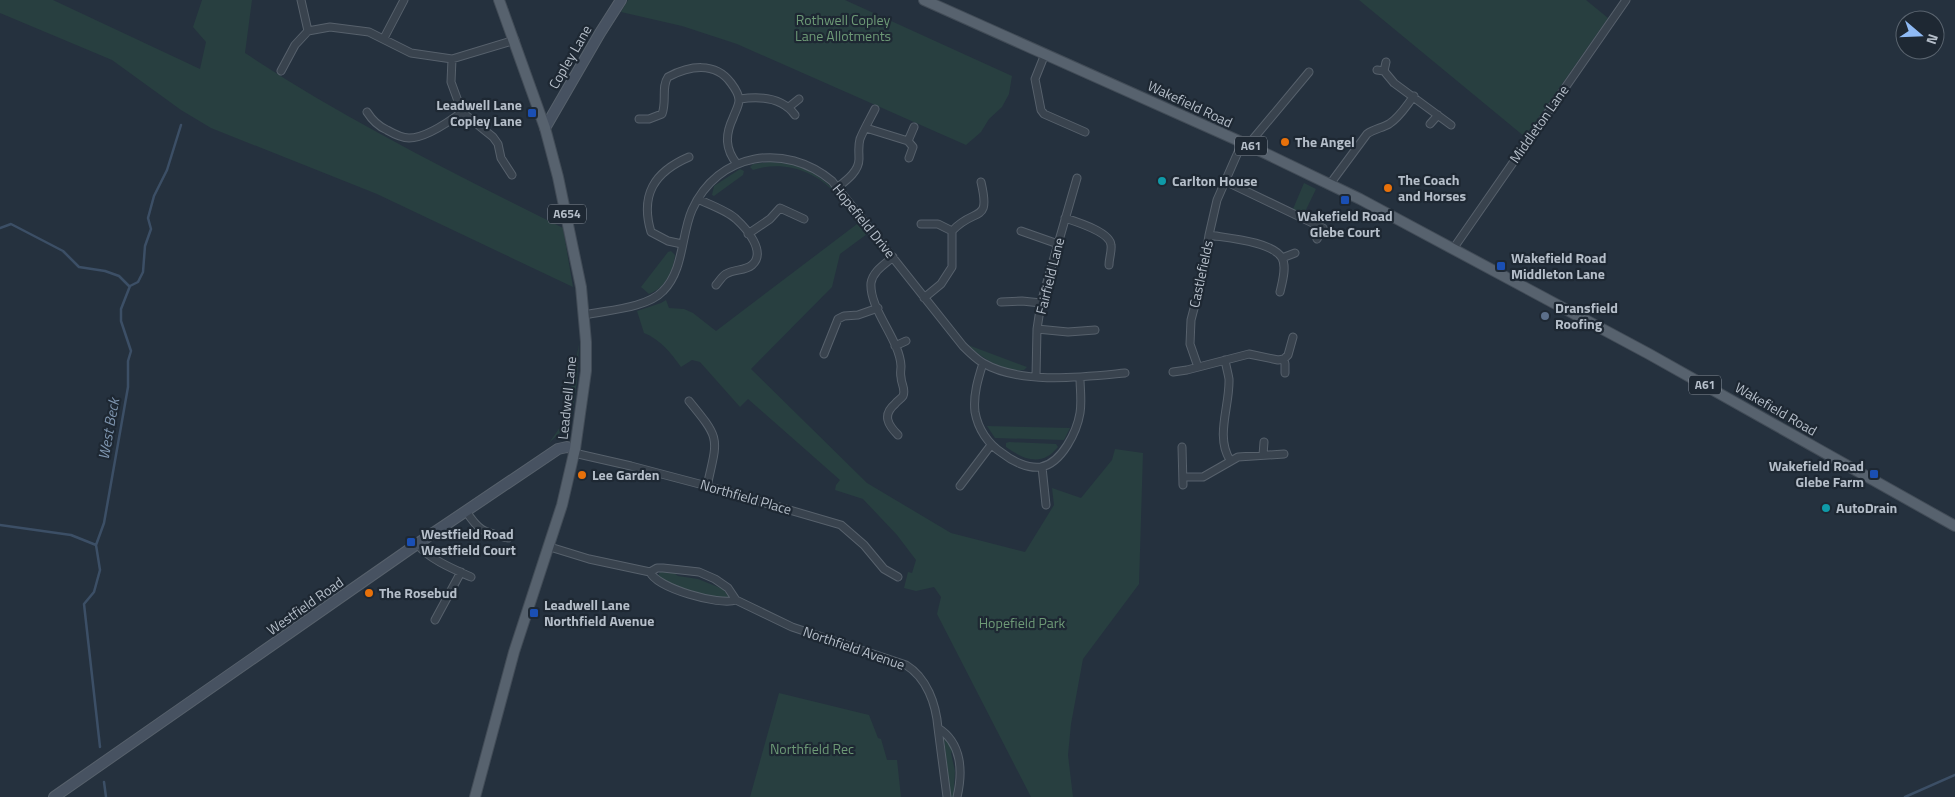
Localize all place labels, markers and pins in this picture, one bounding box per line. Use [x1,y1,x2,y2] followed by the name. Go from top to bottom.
[436,94,522,131] place label: Leadwell Lane Copley Lane
[526,107,538,119] marker: Leadwell Lane Copley Lane
[1295,131,1355,152] place label: The Angel
[1279,136,1291,148] marker: The Angel
[1398,169,1466,206] place label: The Coach and Horses
[1172,170,1257,191] place label: Carlton House
[1156,175,1168,187] marker: Carlton House
[1382,182,1394,194] marker: The Coach and Horses
[1339,194,1351,206] marker: Wakefield Road Glebe Court
[1297,205,1393,242] place label: Wakefield Road Glebe Court
[1511,247,1606,284] place label: Wakefield Road Middleton Lane
[1495,260,1507,272] marker: Wakefield Road Middleton Lane
[1555,297,1618,334] place label: Dransfield Roofing
[1539,310,1551,322] marker: Dransfield Roofing
[1769,455,1864,492] place label: Wakefield Road Glebe Farm
[592,464,659,485] place label: Lee Garden
[1868,468,1880,480] marker: Wakefield Road Glebe Farm
[576,469,588,481] marker: Lee Garden
[1836,497,1897,518] place label: AutoDrain
[1820,502,1832,514] marker: AutoDrain
[421,523,516,560] place label: Westfield Road Westfield Court
[405,536,417,548] marker: Westfield Road Westfield Court
[379,582,457,603] place label: The Rosebud
[363,587,375,599] marker: The Rosebud
[544,594,654,631] place label: Leadwell Lane Northfield Avenue
[528,607,540,619] marker: Leadwell Lane Northfield Avenue

